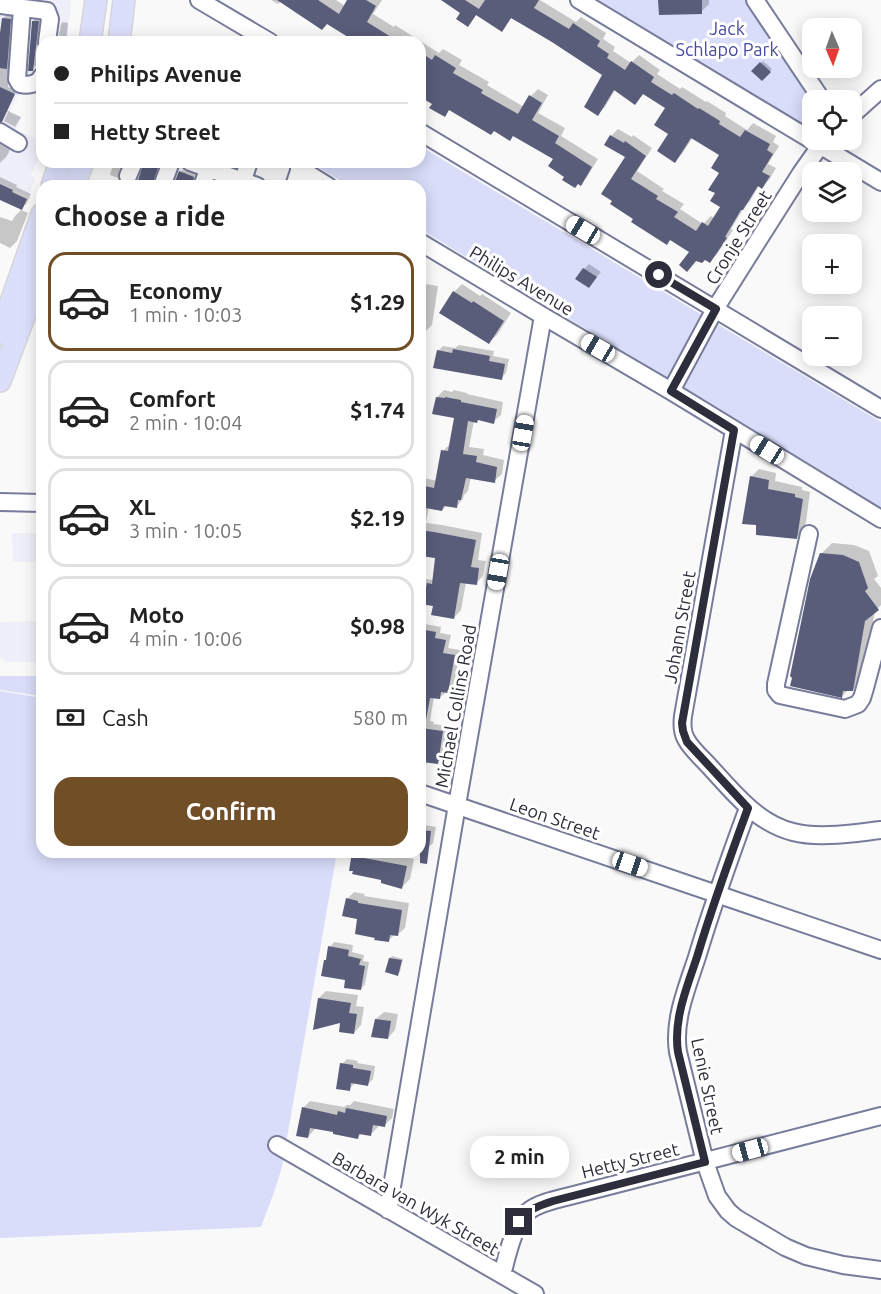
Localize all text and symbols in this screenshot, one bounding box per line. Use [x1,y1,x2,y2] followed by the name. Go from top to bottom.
[675,18,779,59] park label: Jack Schlapo Park
[802,18,862,78] north arrow
[802,18,862,366] map controls
[90,61,242,86] text: Philips Avenue
[802,90,862,150] button: locate
[90,119,220,144] text: Hetty Street
[802,162,862,222] button: layers
[701,186,775,288] street label: Cronje Street
[54,201,226,231] text: Choose a ride
[563,213,603,247] car
[802,234,862,294] button: +
[466,241,578,319] street label: Philips Avenue
[645,261,672,288] route start
[57,275,111,329] icon: car
[129,278,222,303] text: Economy
[350,289,405,314] text: $1.29
[129,303,243,326] text: 1 min · 10:03
[802,306,862,366] button: −
[578,331,618,365] car
[57,383,111,437] icon: car
[129,386,216,411] text: Comfort
[350,397,405,422] text: $1.74
[129,411,243,434] text: 2 min · 10:04
[511,414,535,452] car
[747,433,787,467] car
[57,491,111,545] icon: car
[129,494,156,519] text: XL
[350,505,405,530] text: $2.19
[129,519,243,542] text: 3 min · 10:05
[486,553,510,591] car
[659,569,699,685] street label: Johann Street
[57,599,111,653] icon: car
[129,602,184,627] text: Moto
[350,613,405,638] text: $0.98
[431,623,479,789] street label: Michael Collins Road
[129,627,243,650] text: 4 min · 10:06
[54,701,87,734] icon: cash
[102,705,149,730] text: Cash
[352,706,408,729] text: 580 m
[54,777,408,846] button: Confirm
[507,793,603,843] street label: Leon Street
[610,850,650,878] car
[688,1036,728,1136] street label: Lenie Street
[470,1135,568,1177] callout: 2 min
[730,1137,770,1163] car
[579,1138,681,1182] street label: Hetty Street
[494,1145,545,1168] text: 2 min
[329,1147,503,1259] street label: Barbara van Wyk Street
[505,1208,532,1235] route end

